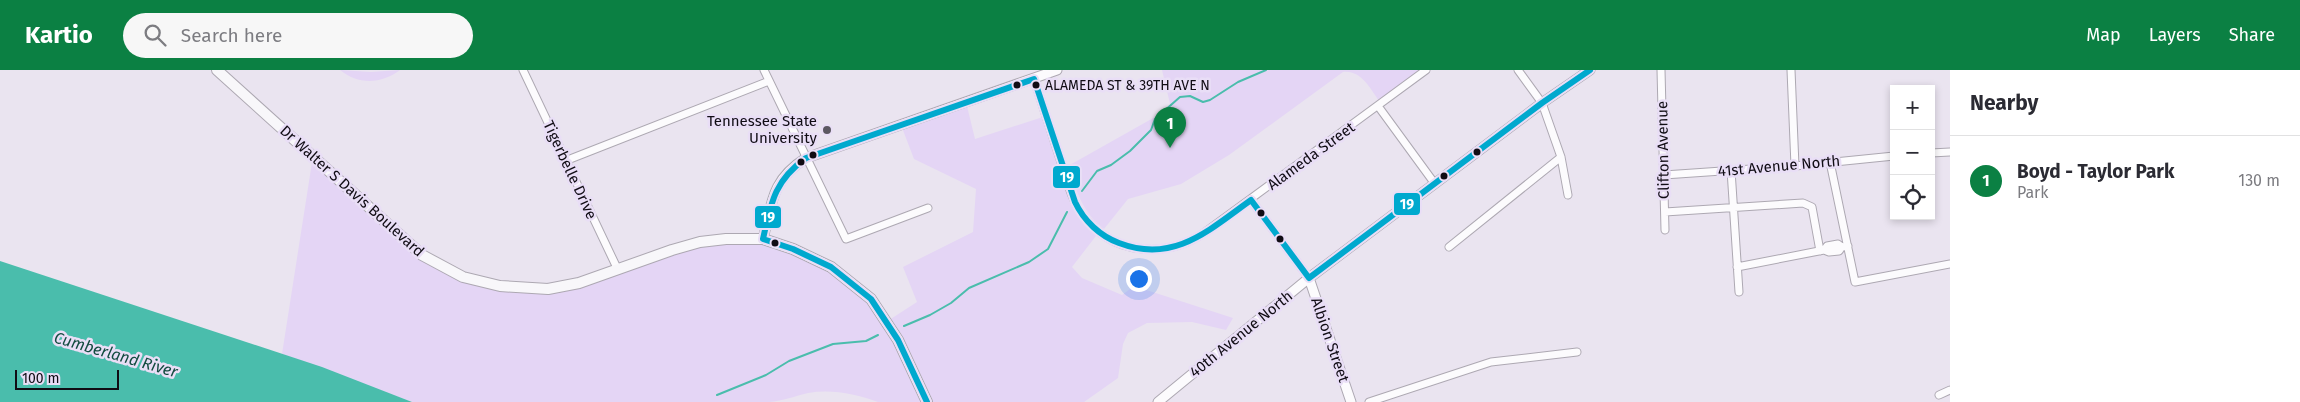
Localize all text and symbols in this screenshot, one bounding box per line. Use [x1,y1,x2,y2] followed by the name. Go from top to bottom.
[123,13,473,58] search box
[25,21,93,49] text: Kartio
[141,21,169,49] icon: search
[181,24,282,47] text: Search here
[2086,24,2121,46] text: Map
[2149,24,2201,46] text: Layers
[2229,24,2275,46] text: Share
[1045,77,1210,94] place label: ALAMEDA ST & 39TH AVE N
[1012,80,1022,90] unlabelled marker
[1031,80,1041,90] marker: ALAMEDA ST & 39TH AVE N
[1890,85,1935,220] map controls
[1890,85,1935,130] button: +
[1970,90,2038,116] text: Nearby
[1653,101,1673,199] street label: Clifton Avenue
[1154,107,1186,148] pin: 1
[707,112,818,147] place label: Tennessee State University
[539,118,601,222] street label: Tigerbelle Drive
[1264,118,1359,194] street label: Alameda Street
[276,121,428,261] street label: Dr Walter S Davis Boulevard
[821,124,833,136] marker: Tennessee State University
[1890,130,1935,175] button: −
[1472,147,1482,157] unlabelled marker
[808,150,818,160] unlabelled marker
[1717,152,1841,180] street label: 41st Avenue North
[796,157,806,167] unlabelled marker
[2017,160,2174,183] text: Boyd - Taylor Park
[1052,165,1081,189] line badge: 19
[1060,169,1074,186] text: 19
[1439,171,1449,181] unlabelled marker
[1982,171,1990,190] text: 1
[2238,171,2280,190] text: 130 m
[1890,175,1935,220] button: locate
[2017,183,2049,202] text: Park
[1393,192,1421,216] line badge: 19
[1400,196,1414,213] text: 19
[754,205,782,229] line badge: 19
[1256,208,1266,218] unlabelled marker
[761,209,775,226] text: 19
[1275,234,1285,244] unlabelled marker
[770,238,780,248] unlabelled marker
[1126,266,1152,292] your location
[1186,287,1296,381] street label: 40th Avenue North
[1307,295,1353,385] street label: Albion Street
[52,328,181,381] water label: Cumberland River
[15,367,119,390] scale bar
[22,370,59,387] text: 100 m

